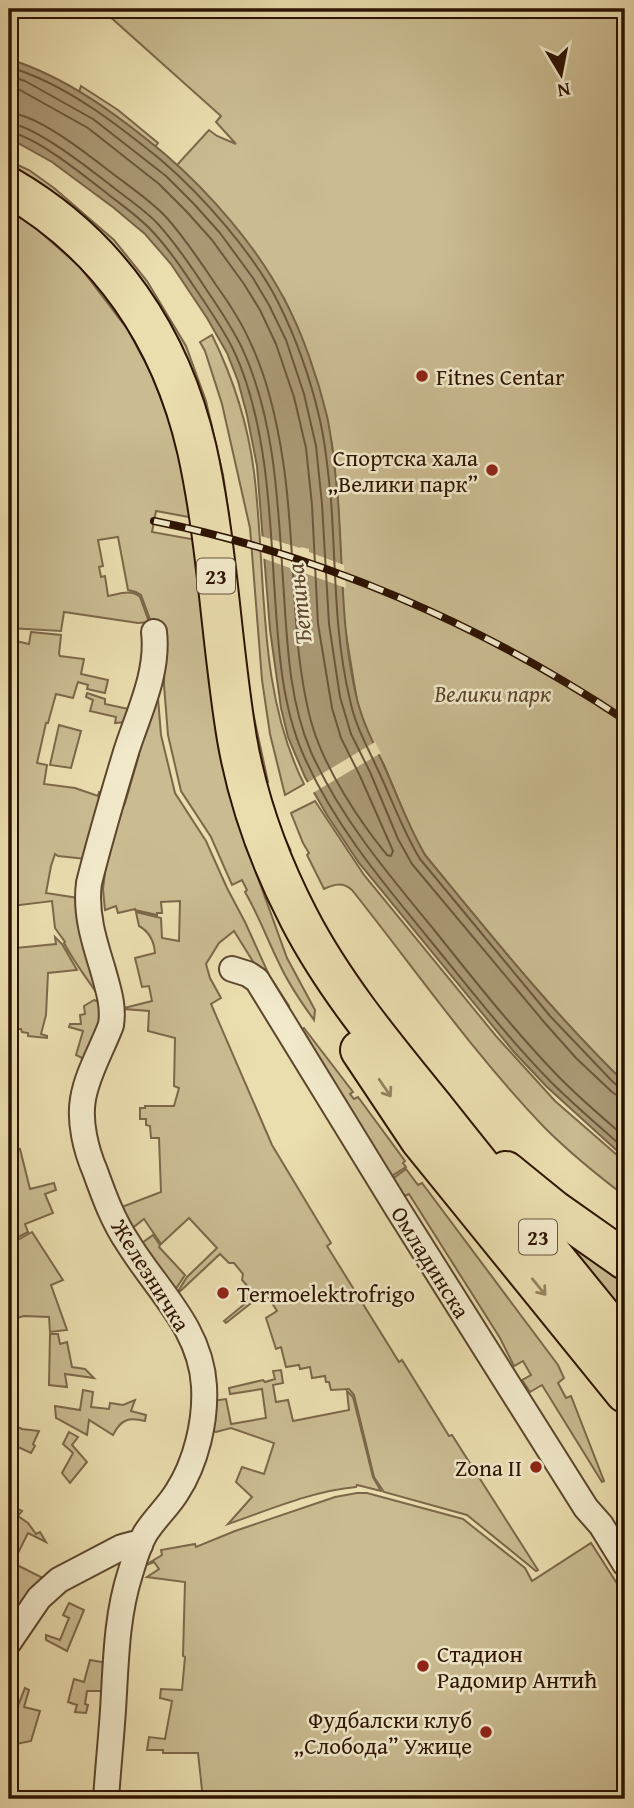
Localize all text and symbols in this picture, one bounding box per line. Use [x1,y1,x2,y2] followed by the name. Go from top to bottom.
[526,38,596,108] north arrow
[555,76,573,106] text: N
[436,360,565,393] place label: Fitnes Centar
[414,368,430,384] marker: Fitnes Centar
[328,441,478,500] place label: Спортска хала „Велики парк”
[484,462,500,478] marker: Спортска хала „Велики парк”
[197,558,235,594] road number: 23
[277,562,321,646] water label: Ђетиња
[434,677,551,710] park label: Велики парк
[377,1078,392,1097] one-way arrow
[383,1200,479,1325] street label: Омладинска
[103,1212,199,1338] street label: Железничка
[519,1220,557,1254] road number: 23
[237,1277,415,1310] place label: Termoelektrofrigo
[532,1277,547,1296] one-way arrow
[215,1285,231,1301] marker: Termoelektrofrigo
[455,1451,522,1484] place label: Zona II
[528,1459,544,1475] marker: Zona II
[437,1637,597,1696] place label: Стадион Радомир Антић
[415,1658,431,1674] marker: Стадион Радомир Антић
[293,1703,472,1762] place label: Фудбалски клуб „Слобода” Ужице
[478,1724,494,1740] marker: Фудбалски клуб „Слобода” Ужице

